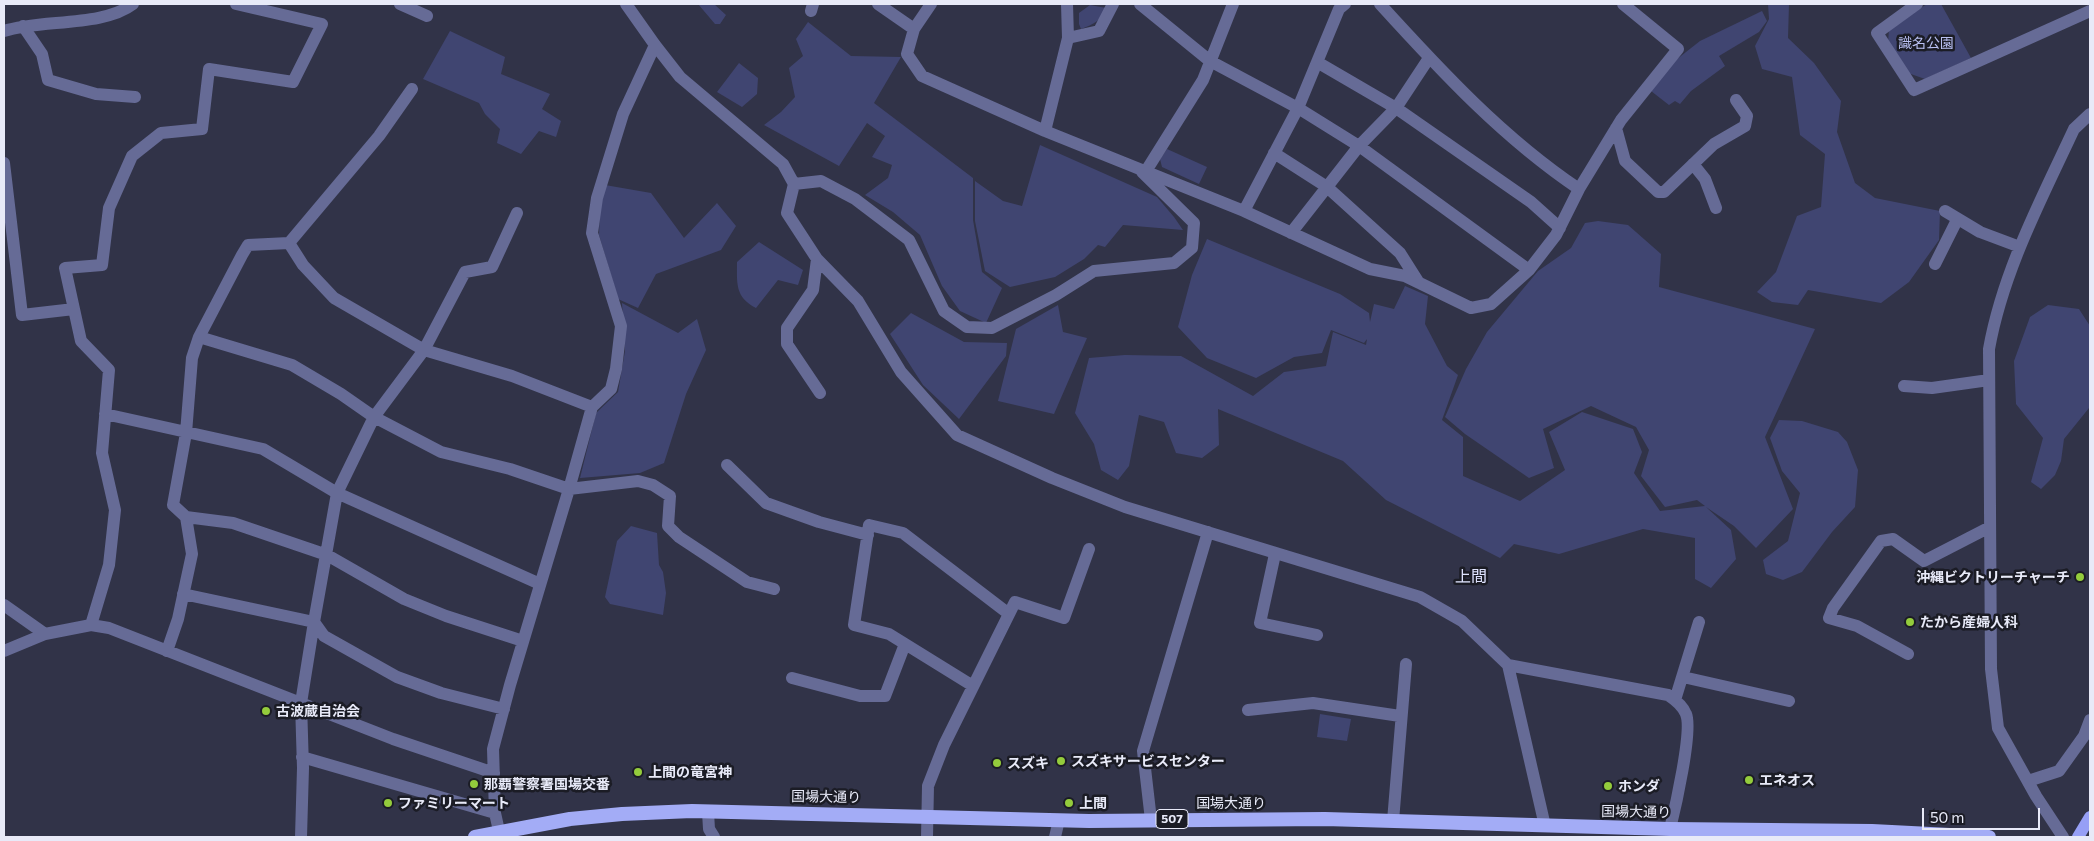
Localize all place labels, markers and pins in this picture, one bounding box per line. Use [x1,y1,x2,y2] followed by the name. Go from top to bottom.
[1916,569,2070,585] place label: 沖縄ビクトリーチャーチ
[2074,571,2086,583] marker: 沖縄ビクトリーチャーチ
[1920,614,2018,630] place label: たから産婦人科
[1904,616,1916,628] marker: たから産婦人科
[276,703,360,719] place label: 古波蔵自治会
[260,705,272,717] marker: 古波蔵自治会
[1071,753,1225,769] place label: スズキサービスセンター
[1007,755,1049,771] place label: スズキ
[1055,755,1067,767] marker: スズキサービスセンター
[991,757,1003,769] marker: スズキ
[648,764,732,780] place label: 上間の竜宮神
[632,766,644,778] marker: 上間の竜宮神
[1759,772,1815,788] place label: エネオス
[1743,774,1755,786] marker: エネオス
[484,776,610,792] place label: 那覇警察署国場交番
[468,778,480,790] marker: 那覇警察署国場交番
[1618,778,1660,794] place label: ホンダ
[1602,780,1614,792] marker: ホンダ
[398,795,510,811] place label: ファミリーマート
[1079,795,1107,811] place label: 上間
[382,797,394,809] marker: ファミリーマート
[1063,797,1075,809] marker: 上間

